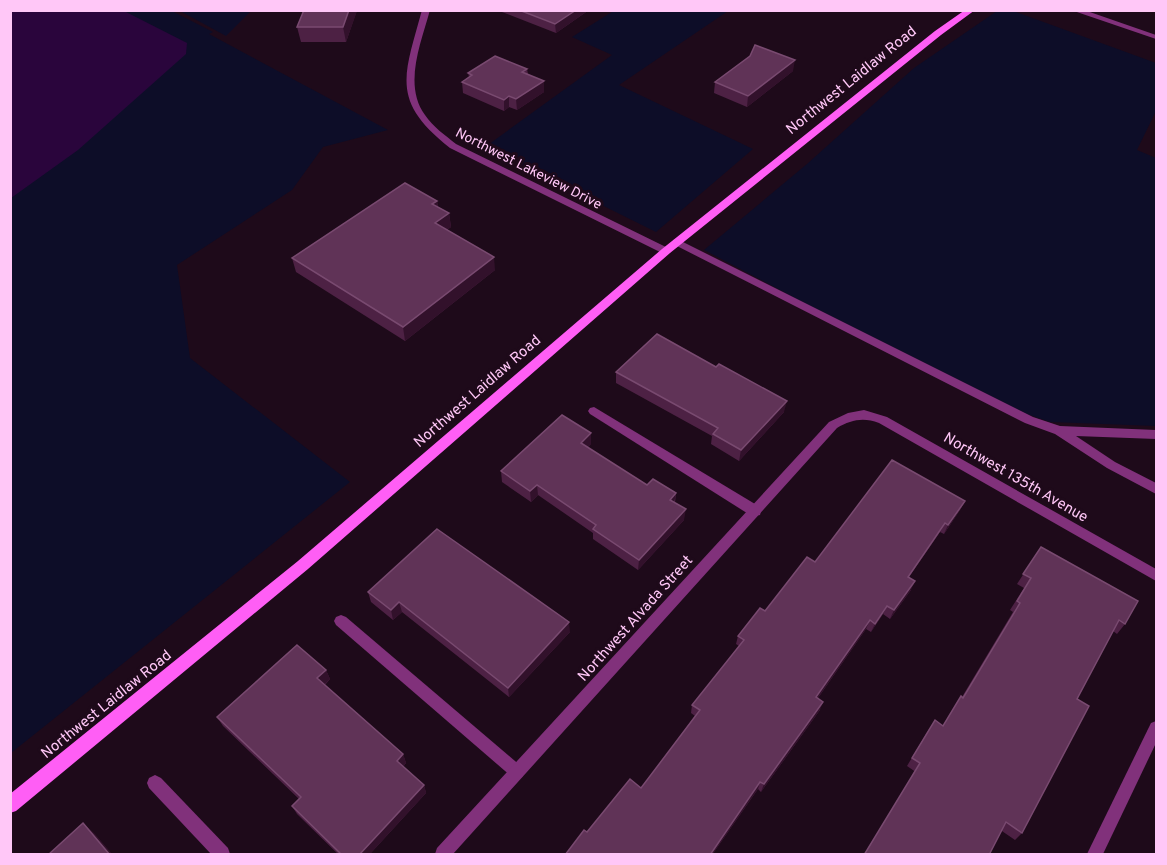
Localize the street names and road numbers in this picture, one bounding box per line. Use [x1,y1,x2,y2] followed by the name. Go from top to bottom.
[783,23,921,140] street label: Northwest Laidlaw Road
[452,125,605,214] street label: Northwest Lakeview Drive
[410,332,546,453] street label: Northwest Laidlaw Road
[939,429,1091,528] street label: Northwest 135th Avenue
[574,552,698,686] street label: Northwest Alvada Street
[38,647,176,764] street label: Northwest Laidlaw Road

